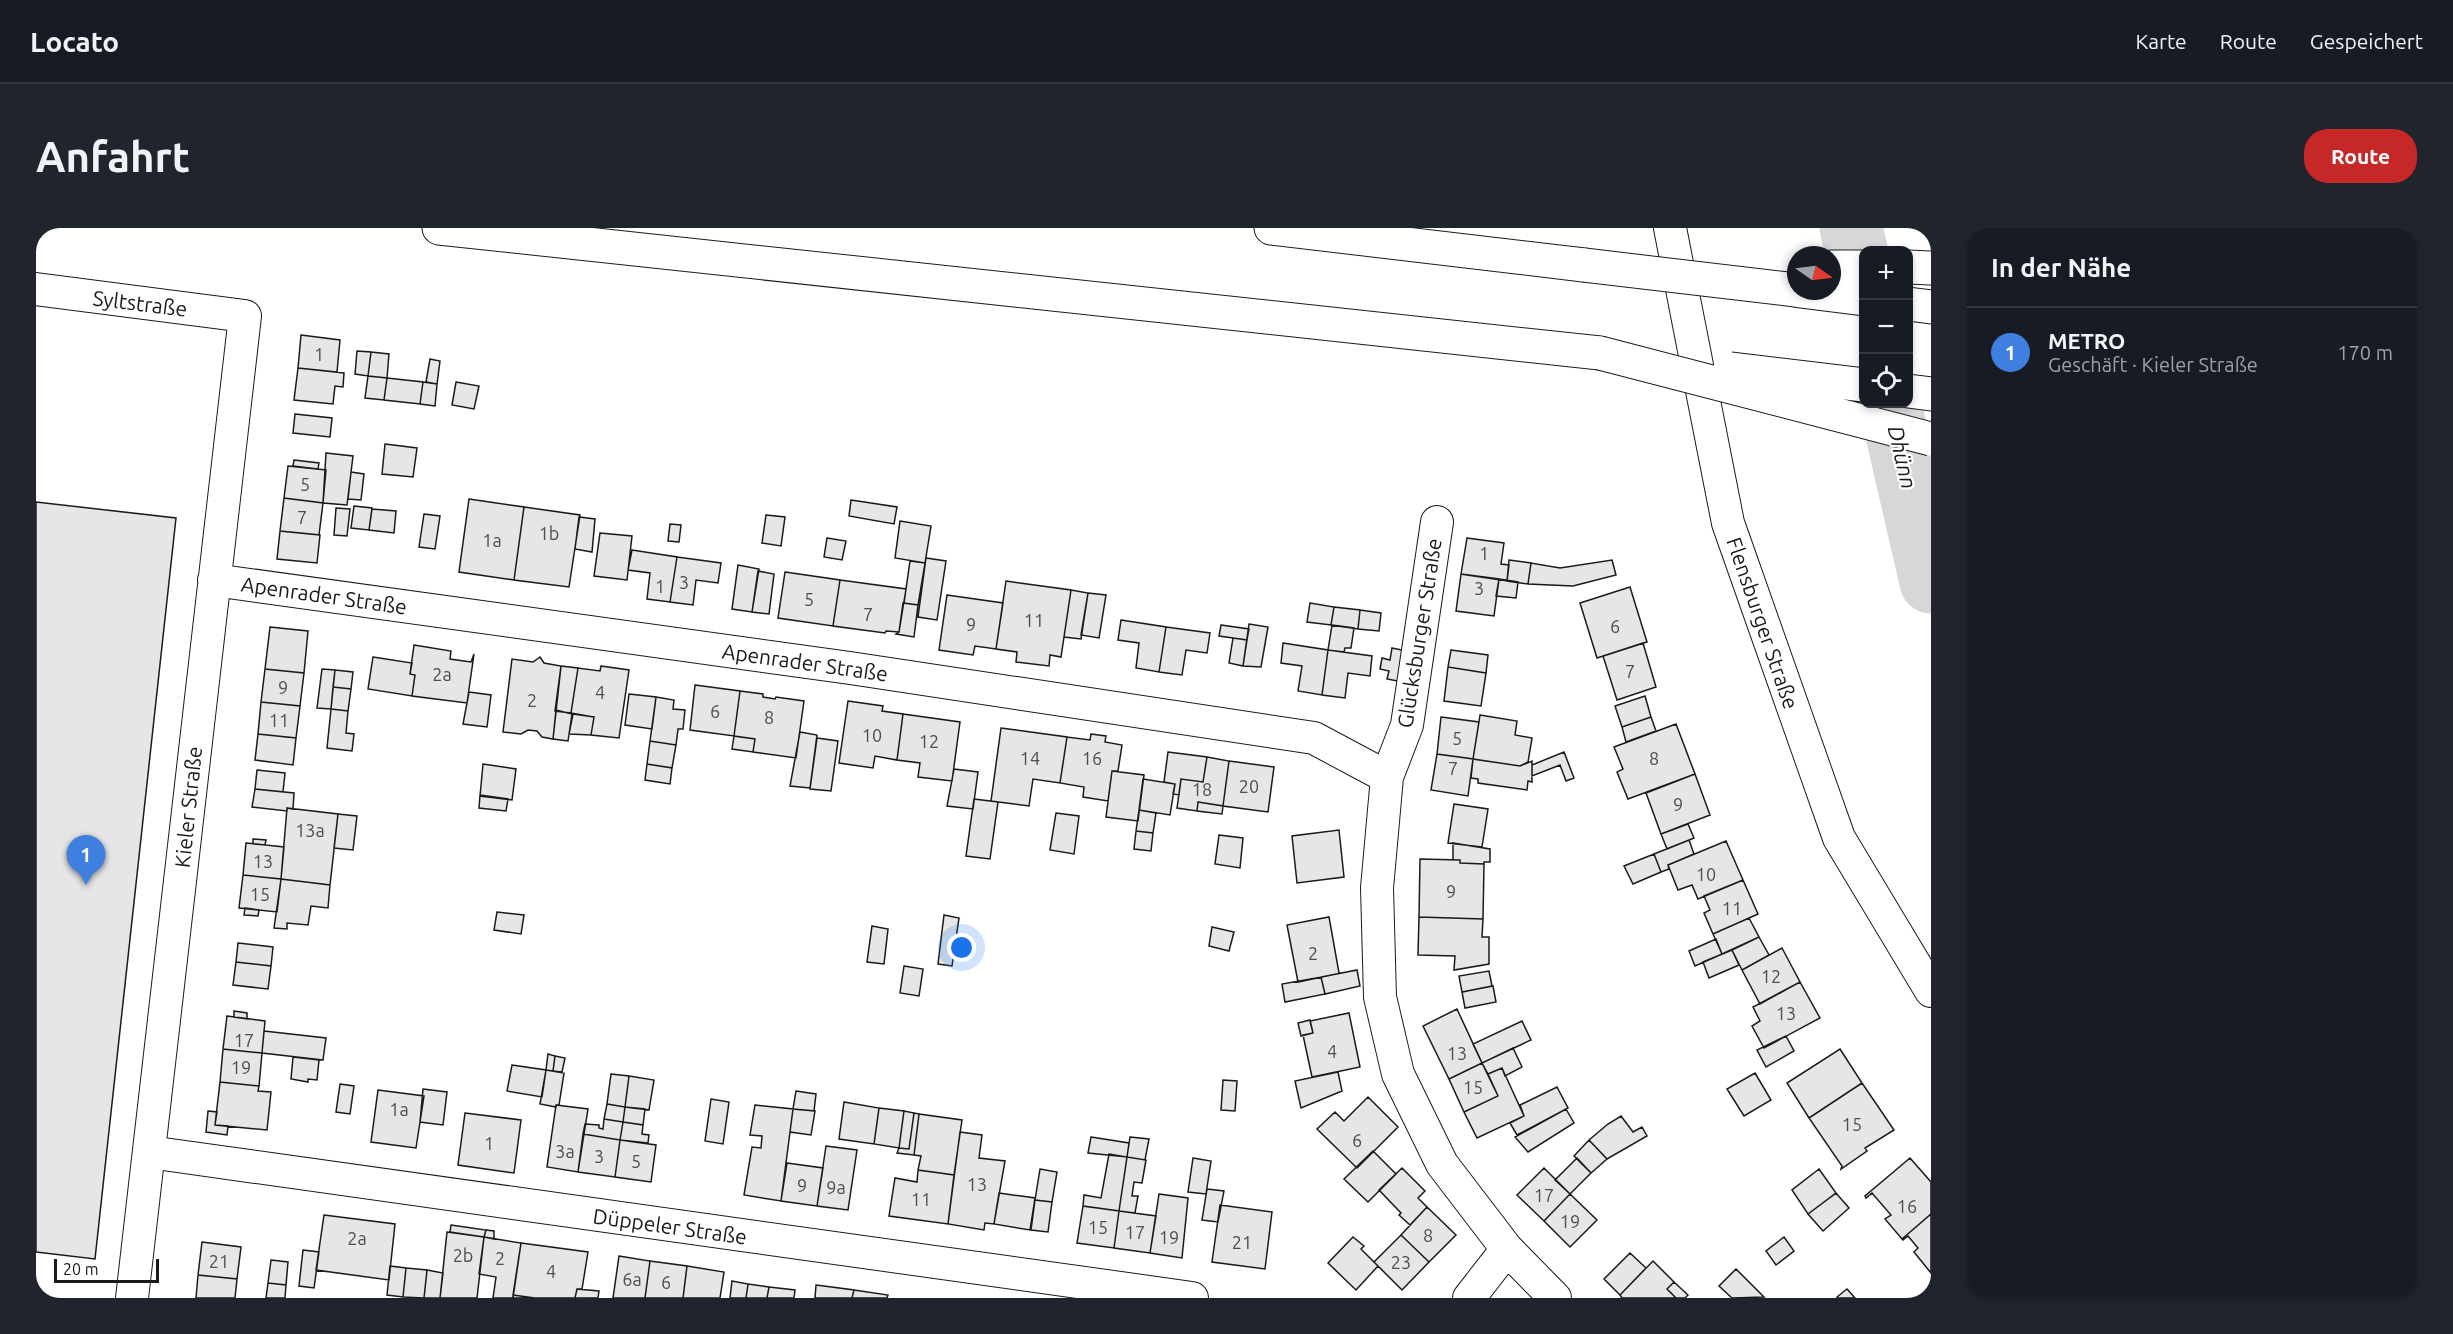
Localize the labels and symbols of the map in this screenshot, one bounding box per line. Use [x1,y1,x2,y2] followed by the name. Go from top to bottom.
[1787,246,1841,300] north arrow
[91,285,189,321] street label: Syltstraße
[314,344,324,364] house number: 1
[1884,423,1922,491] water label: Dhünn
[300,474,310,494] house number: 5
[297,507,307,527] house number: 7
[539,523,559,543] house number: 1b
[482,530,502,550] house number: 1a
[1722,534,1804,712] street label: Flensburger Straße
[1392,536,1446,730] street label: Glücksburger Straße
[1479,543,1489,563] house number: 1
[240,571,408,619] street label: Apenrader Straße
[679,572,689,592] house number: 3
[655,576,665,596] house number: 1
[1474,578,1484,598] house number: 3
[804,589,814,609] house number: 5
[863,604,873,624] house number: 7
[1024,610,1044,630] house number: 11
[966,614,976,634] house number: 9
[1610,616,1620,636] house number: 6
[721,638,889,686] street label: Apenrader Straße
[1625,661,1635,681] house number: 7
[432,664,452,684] house number: 2a
[278,677,288,697] house number: 9
[595,682,605,702] house number: 4
[527,690,537,710] house number: 2
[710,701,720,721] house number: 6
[764,707,774,727] house number: 8
[269,710,289,730] house number: 11
[862,725,882,745] house number: 10
[1452,728,1462,748] house number: 5
[919,731,939,751] house number: 12
[170,745,206,869] street label: Kieler Straße
[1020,748,1040,768] house number: 14
[1082,748,1102,768] house number: 16
[1649,748,1659,768] house number: 8
[1448,758,1458,778] house number: 7
[1239,776,1259,796] house number: 20
[1192,779,1212,799] house number: 18
[1673,794,1683,814] house number: 9
[295,820,325,840] house number: 13a
[67,836,106,885] pin: 1
[253,851,273,871] house number: 13
[1696,864,1716,884] house number: 10
[1446,881,1456,901] house number: 9
[250,884,270,904] house number: 15
[1722,898,1742,918] house number: 11
[947,933,976,962] your location
[1308,943,1318,963] house number: 2
[1761,966,1781,986] house number: 12
[1776,1003,1796,1023] house number: 13
[234,1030,254,1050] house number: 17
[1327,1041,1337,1061] house number: 4
[1447,1043,1467,1063] house number: 13
[231,1057,251,1077] house number: 19
[1463,1077,1483,1097] house number: 15
[389,1099,409,1119] house number: 1a
[1842,1114,1862,1134] house number: 15
[1352,1130,1362,1150] house number: 6
[484,1133,494,1153] house number: 1
[555,1141,575,1161] house number: 3a
[594,1146,604,1166] house number: 3
[631,1151,641,1171] house number: 5
[967,1174,987,1194] house number: 13
[797,1175,807,1195] house number: 9
[826,1177,846,1197] house number: 9a
[1534,1185,1554,1205] house number: 17
[911,1189,931,1209] house number: 11
[1897,1196,1917,1216] house number: 16
[592,1203,748,1249] street label: Düppeler Straße
[1560,1211,1580,1231] house number: 19
[1088,1217,1108,1237] house number: 15
[1125,1222,1145,1242] house number: 17
[1423,1225,1433,1245] house number: 8
[1159,1227,1179,1247] house number: 19
[347,1228,367,1248] house number: 2a
[1232,1232,1252,1252] house number: 21
[453,1245,473,1265] house number: 2b
[495,1248,505,1268] house number: 2
[209,1251,229,1271] house number: 21
[1391,1252,1411,1272] house number: 23
[54,1256,159,1284] scale bar
[546,1261,556,1281] house number: 4
[622,1269,642,1289] house number: 6a
[661,1272,671,1292] house number: 6

